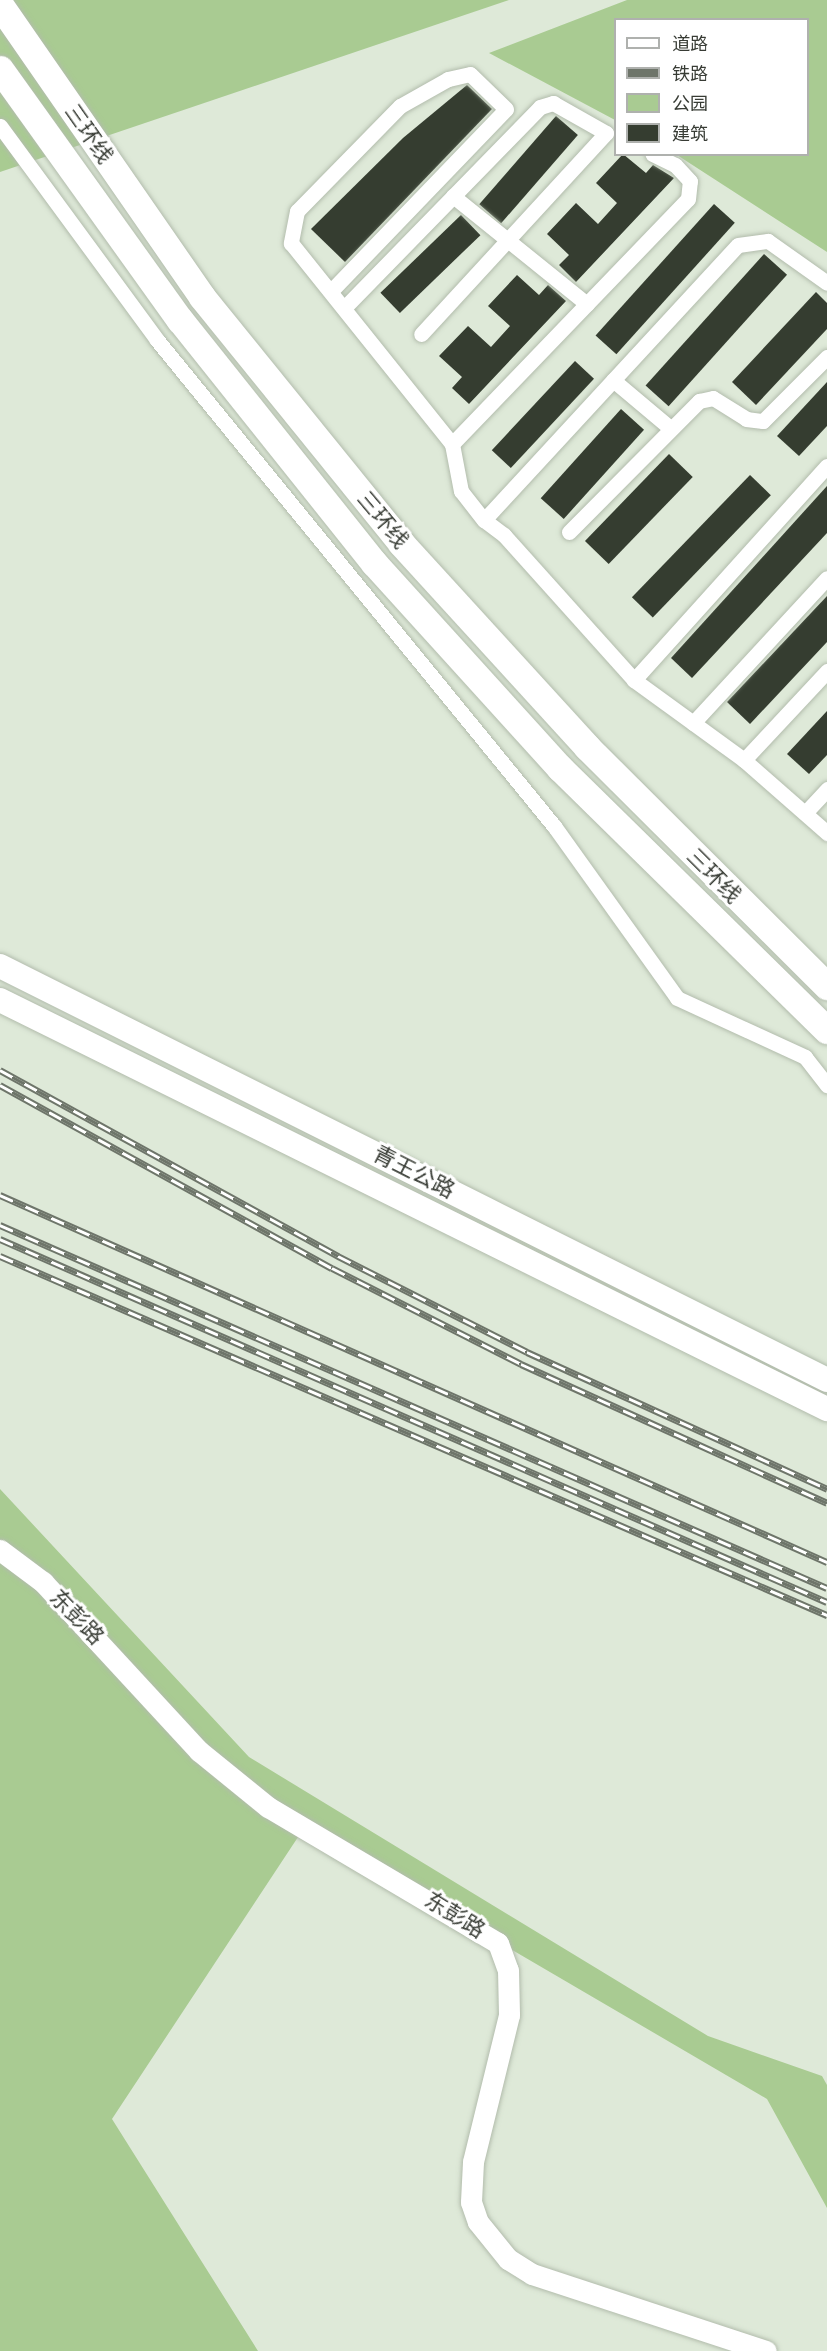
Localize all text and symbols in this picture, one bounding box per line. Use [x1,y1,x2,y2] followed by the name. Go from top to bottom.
[614,18,809,156] legend
[672,31,708,57] text: 道路
[672,61,708,87] text: 铁路
[672,91,708,117] text: 公园
[59,99,119,169] street label: 三环线
[672,121,708,147] text: 建筑
[352,486,414,554] street label: 三环线
[681,843,747,909] street label: 三环线
[369,1140,459,1204] street label: 青王公路
[45,1584,109,1650] street label: 东彭路
[420,1886,490,1944] street label: 东彭路

